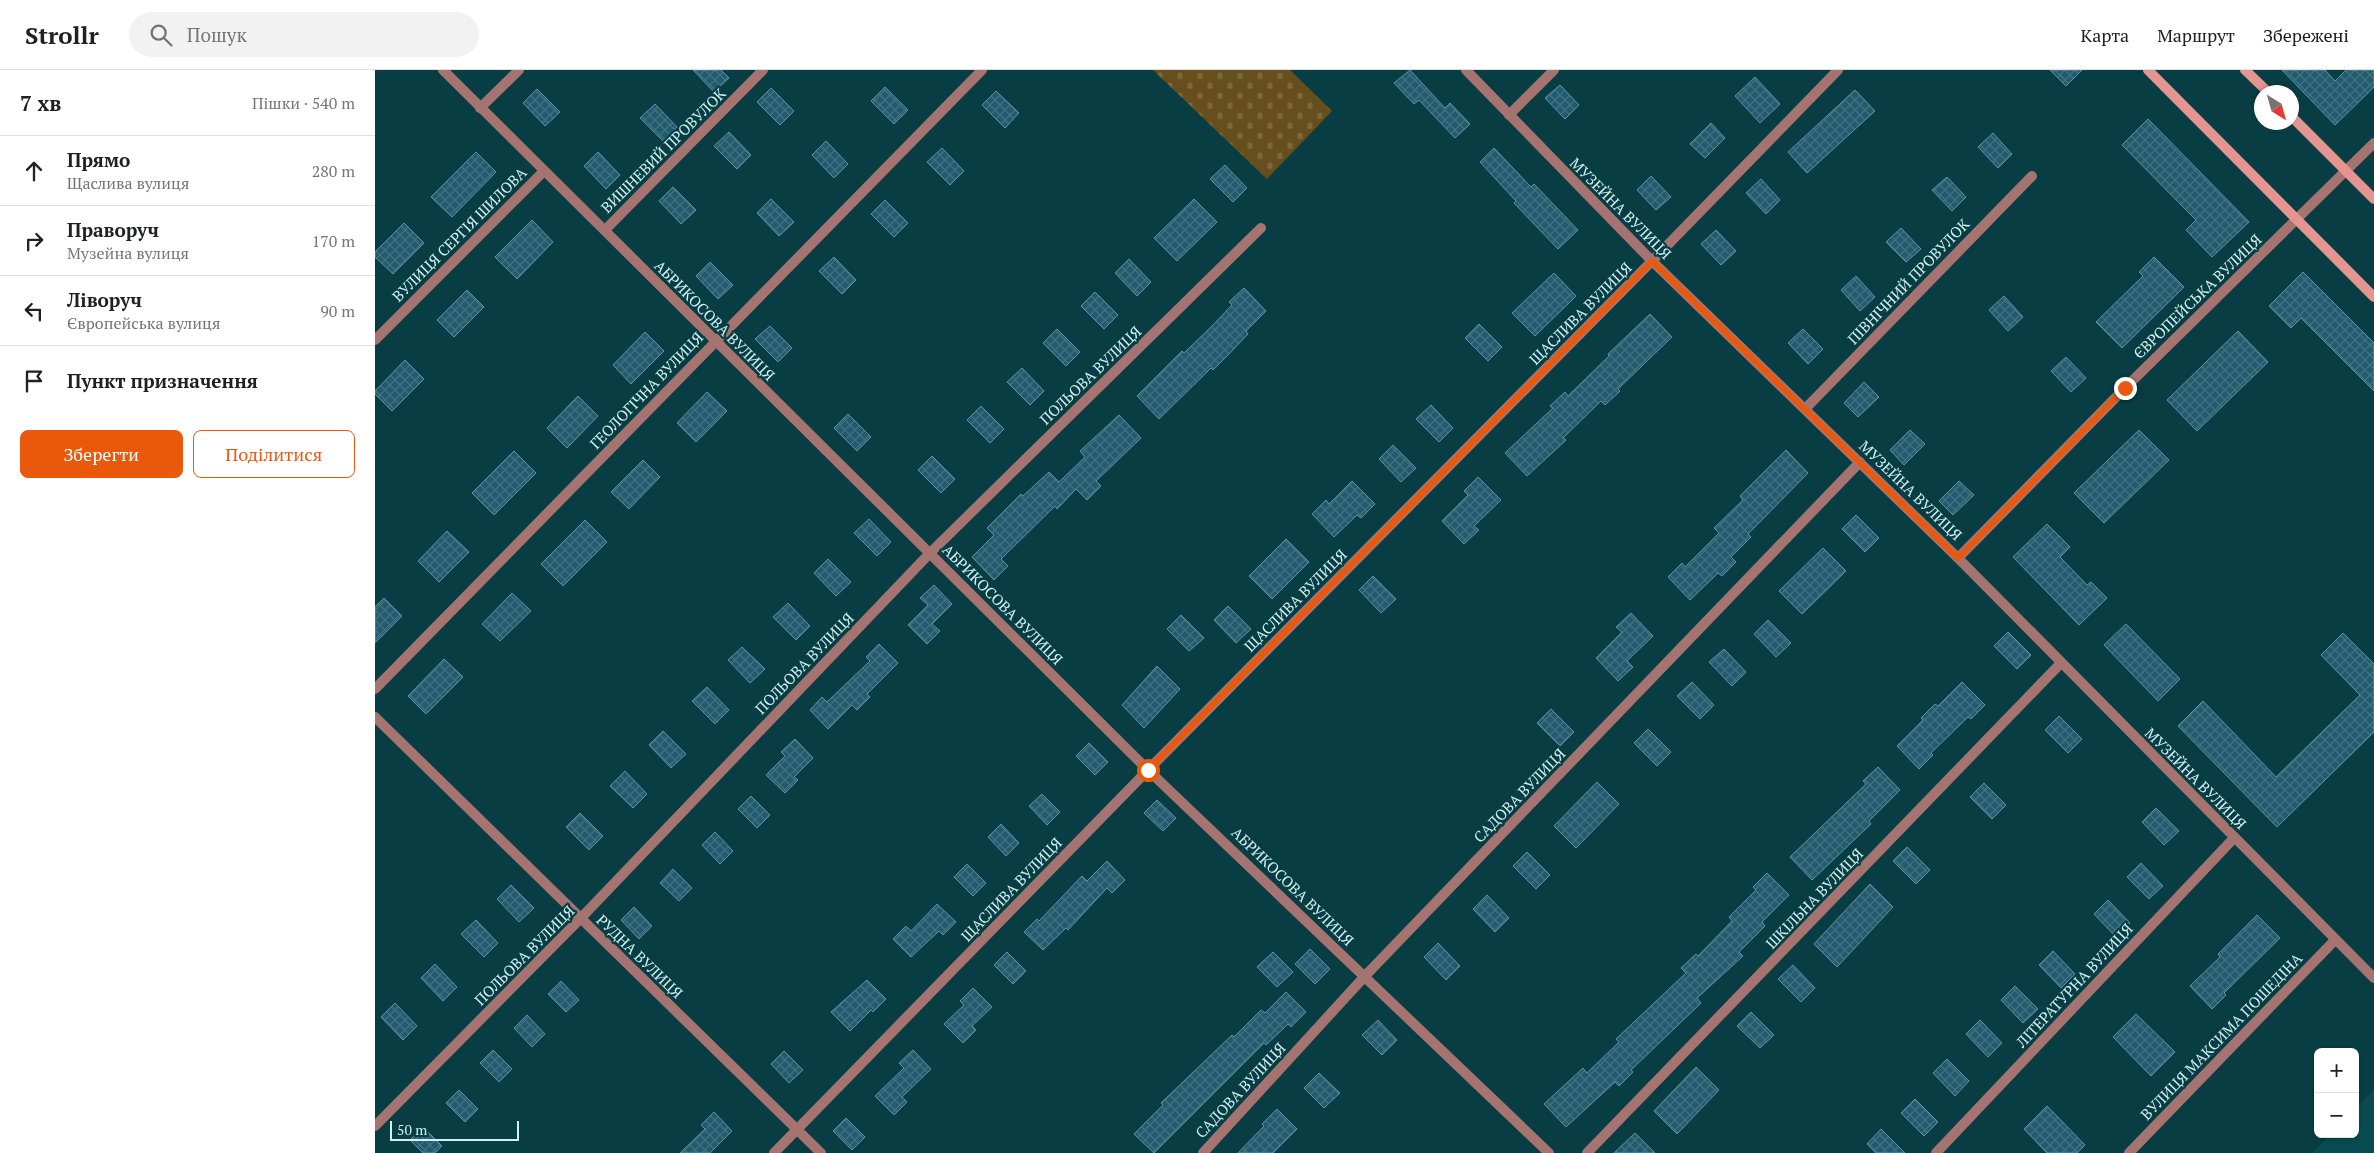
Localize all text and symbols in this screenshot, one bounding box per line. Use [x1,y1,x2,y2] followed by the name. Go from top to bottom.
[129,12,479,57] search box
[25,19,99,51] text: Strollr
[147,21,175,49] icon: search
[187,22,247,47] text: Пошук
[2081,23,2129,47] text: Карта
[2157,23,2235,47] text: Маршрут
[2263,23,2349,47] text: Збережені
[596,83,730,217] street label: ВИШНЕВИЙ ПРОВУЛОК
[2254,85,2299,130] north arrow
[20,89,61,117] text: 7 хв
[252,92,355,114] text: Пішки · 540 m
[67,147,130,172] text: Прямо
[1566,153,1676,263] street label: МУЗЕЙНА ВУЛИЦЯ
[20,157,48,185] icon: ahead
[312,160,355,182] text: 280 m
[387,162,531,306] street label: ВУЛИЦЯ СЕРГІЯ ШИЛОВА
[67,172,189,194] text: Щаслива вулиця
[1843,214,1974,348] street label: ПІВНІЧНИЙ ПРОВУЛОК
[67,217,159,242] text: Праворуч
[20,227,48,255] icon: right
[2129,229,2266,363] street label: ЄВРОПЕЙСЬКА ВУЛИЦЯ
[312,230,355,252] text: 170 m
[67,242,189,264] text: Музейна вулиця
[650,255,780,385] street label: АБРИКОСОВА ВУЛИЦЯ
[1525,257,1636,368] street label: ЩАСЛИВА ВУЛИЦЯ
[67,287,142,312] text: Ліворуч
[20,297,48,325] icon: left
[320,300,355,322] text: 90 m
[67,312,220,334] text: Європейська вулиця
[1035,321,1145,429] street label: ПОЛЬОВА ВУЛИЦЯ
[585,327,707,453] street label: ГЕОЛОГІЧНА ВУЛИЦЯ
[20,367,48,395] icon: arrive
[67,368,258,393] text: Пункт призначення
[2114,377,2137,400] route end
[20,430,183,478] button: Зберегти
[193,430,355,478] button: Поділитися
[1855,436,1967,545] street label: МУЗЕЙНА ВУЛИЦЯ
[938,539,1068,669] street label: АБРИКОСОВА ВУЛИЦЯ
[1240,544,1351,655] street label: ЩАСЛИВА ВУЛИЦЯ
[750,608,858,718] street label: ПОЛЬОВА ВУЛИЦЯ
[2141,723,2251,833] street label: МУЗЕЙНА ВУЛИЦЯ
[1469,743,1569,846] street label: САДОВА ВУЛИЦЯ
[1137,759,1160,782] route start
[1228,822,1359,950] street label: АБРИКОСОВА ВУЛИЦЯ
[956,832,1066,945] street label: ЩАСЛИВА ВУЛИЦЯ
[1761,843,1867,952] street label: ШКІЛЬНА ВУЛИЦЯ
[470,900,579,1009] street label: ПОЛЬОВА ВУЛИЦЯ
[593,910,688,1003] street label: РУДНА ВУЛИЦЯ
[2011,918,2137,1052] street label: ЛІТЕРАТУРНА ВУЛИЦЯ
[2136,948,2307,1124] street label: ВУЛИЦЯ МАКСИМА ПОШЕДІНА
[1190,1038,1290,1142] street label: САДОВА ВУЛИЦЯ
[2314,1048,2359,1138] map controls
[2314,1048,2359,1093] button: +
[2314,1093,2359,1138] button: −
[390,1118,519,1141] scale bar
[397,1120,427,1139] text: 50 m

